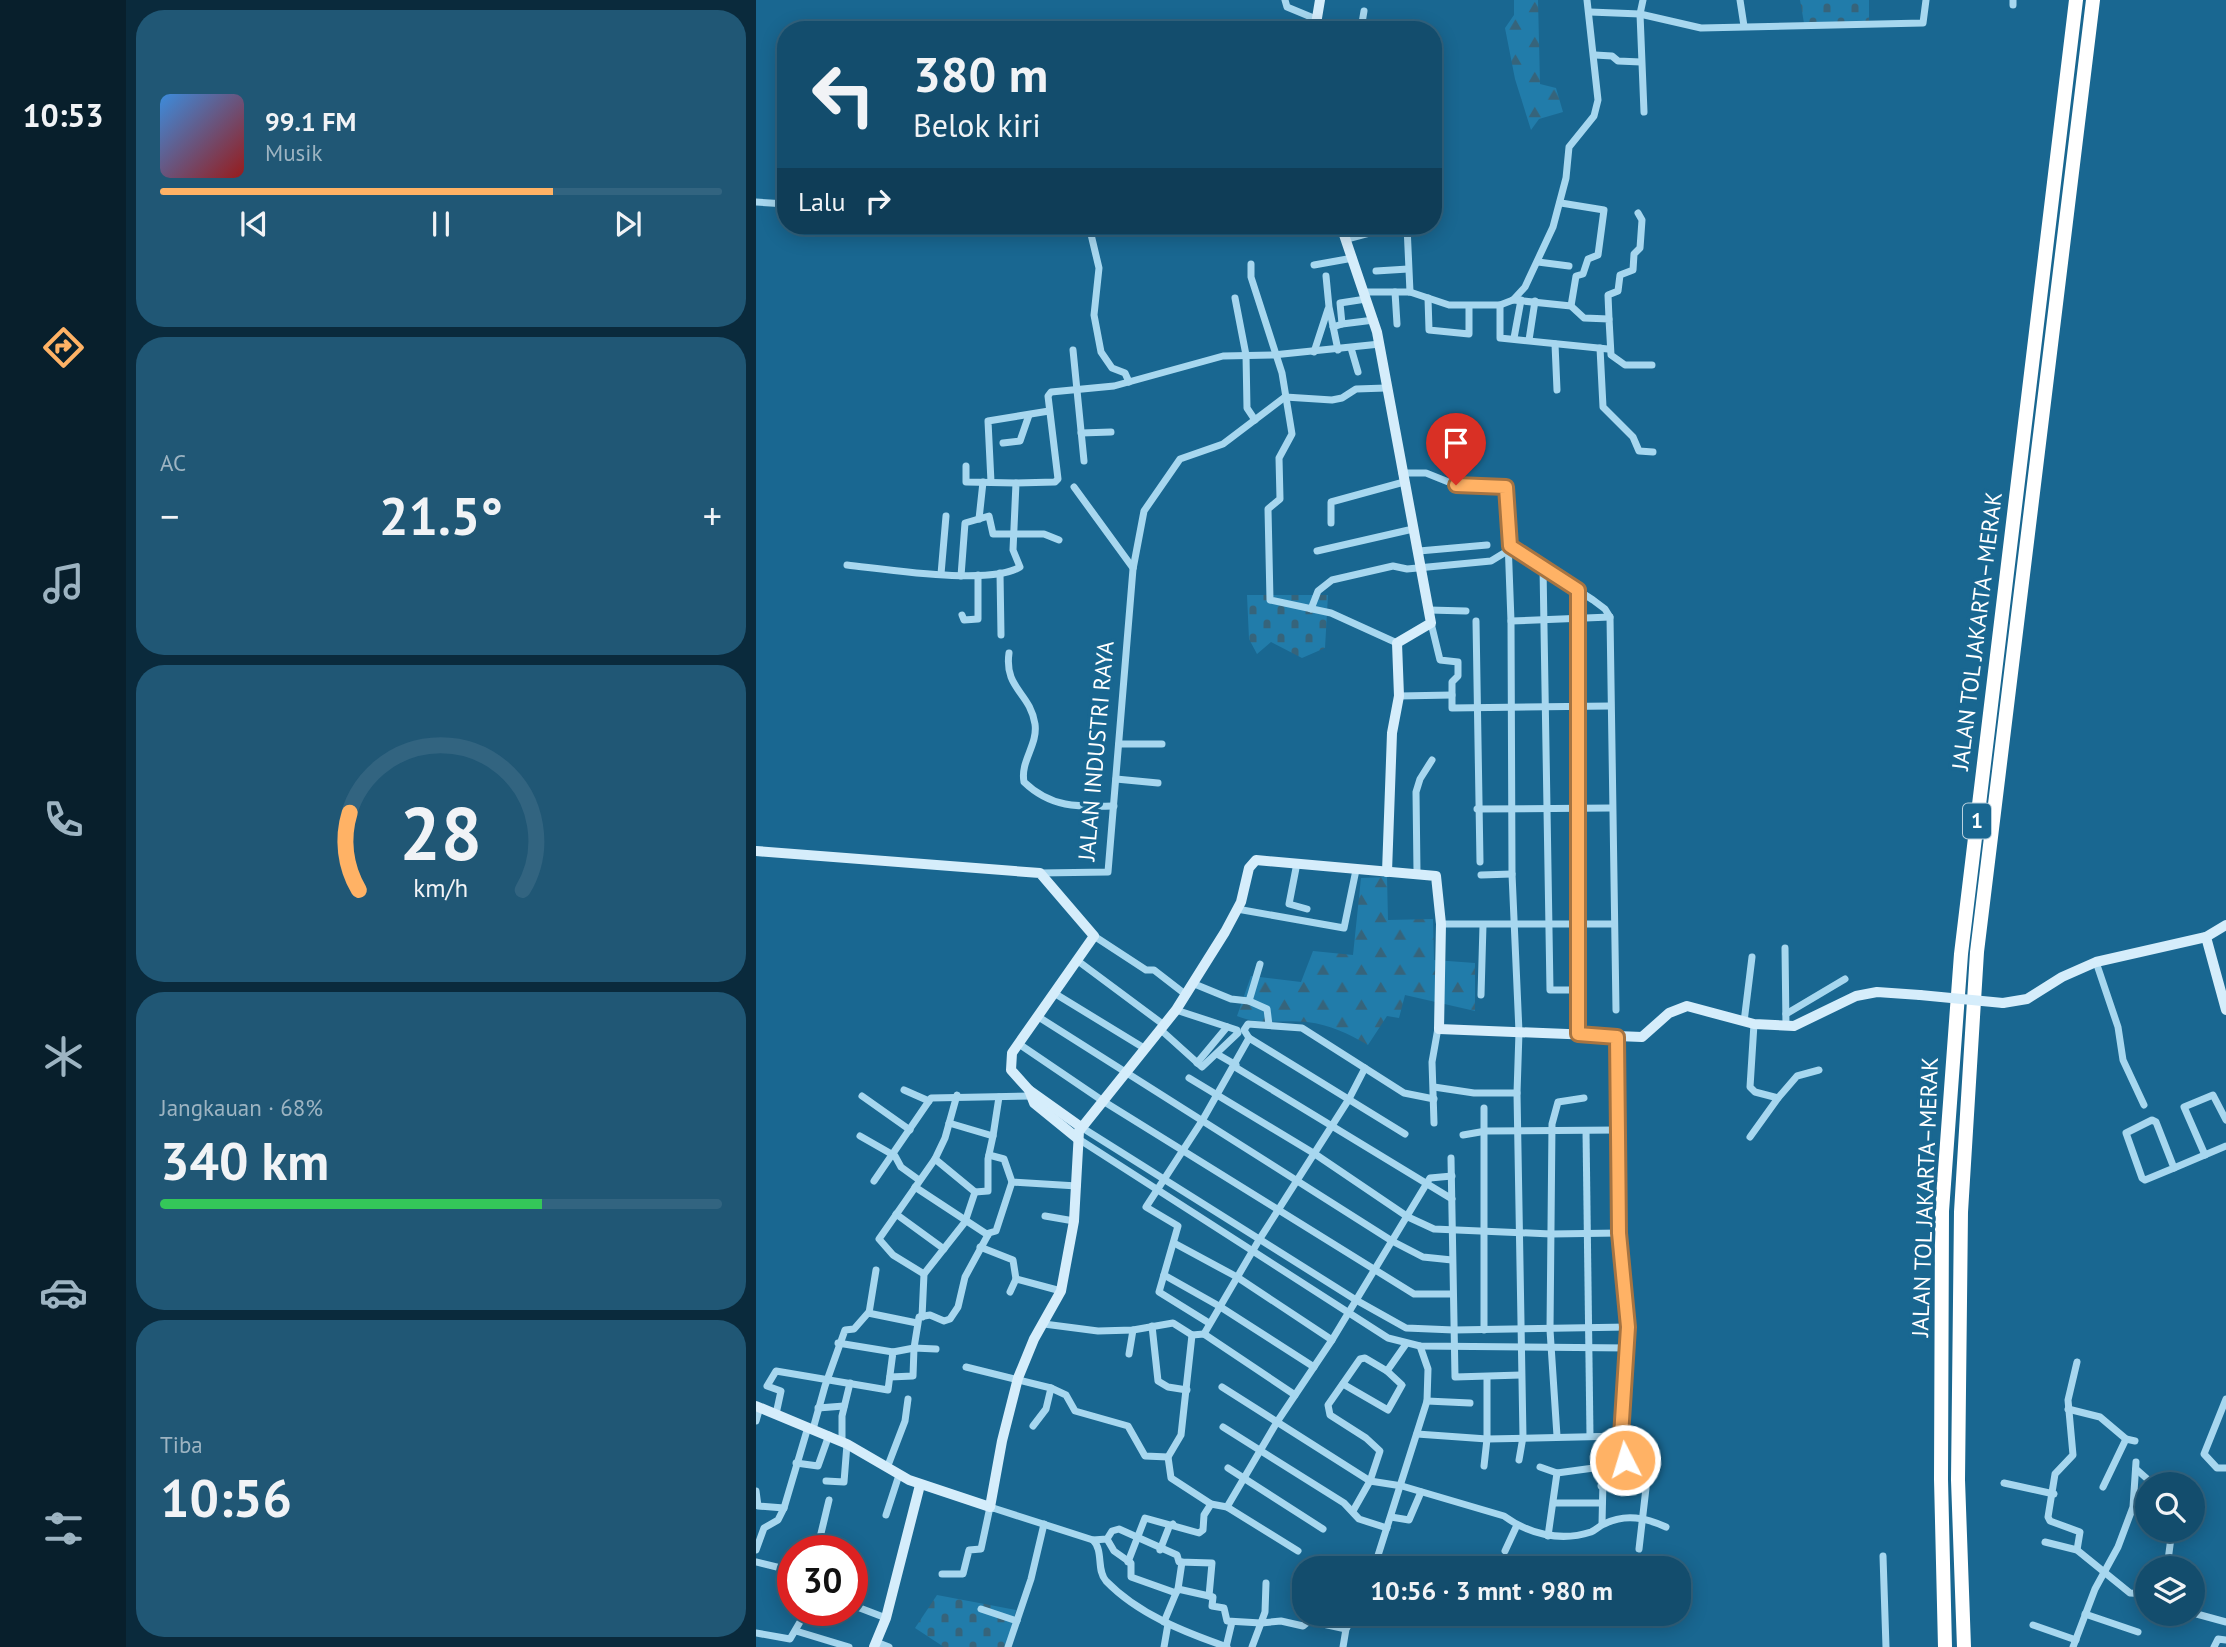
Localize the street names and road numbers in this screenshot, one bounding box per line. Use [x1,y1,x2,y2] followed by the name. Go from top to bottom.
[1945,490,2008,773] street label: JALAN TOL JAKARTA–MERAK
[1071,639,1120,863] street label: JALAN INDUSTRI RAYA
[1963,804,1991,838] road number: 1
[1905,1056,1944,1339] street label: JALAN TOL JAKARTA–MERAK

